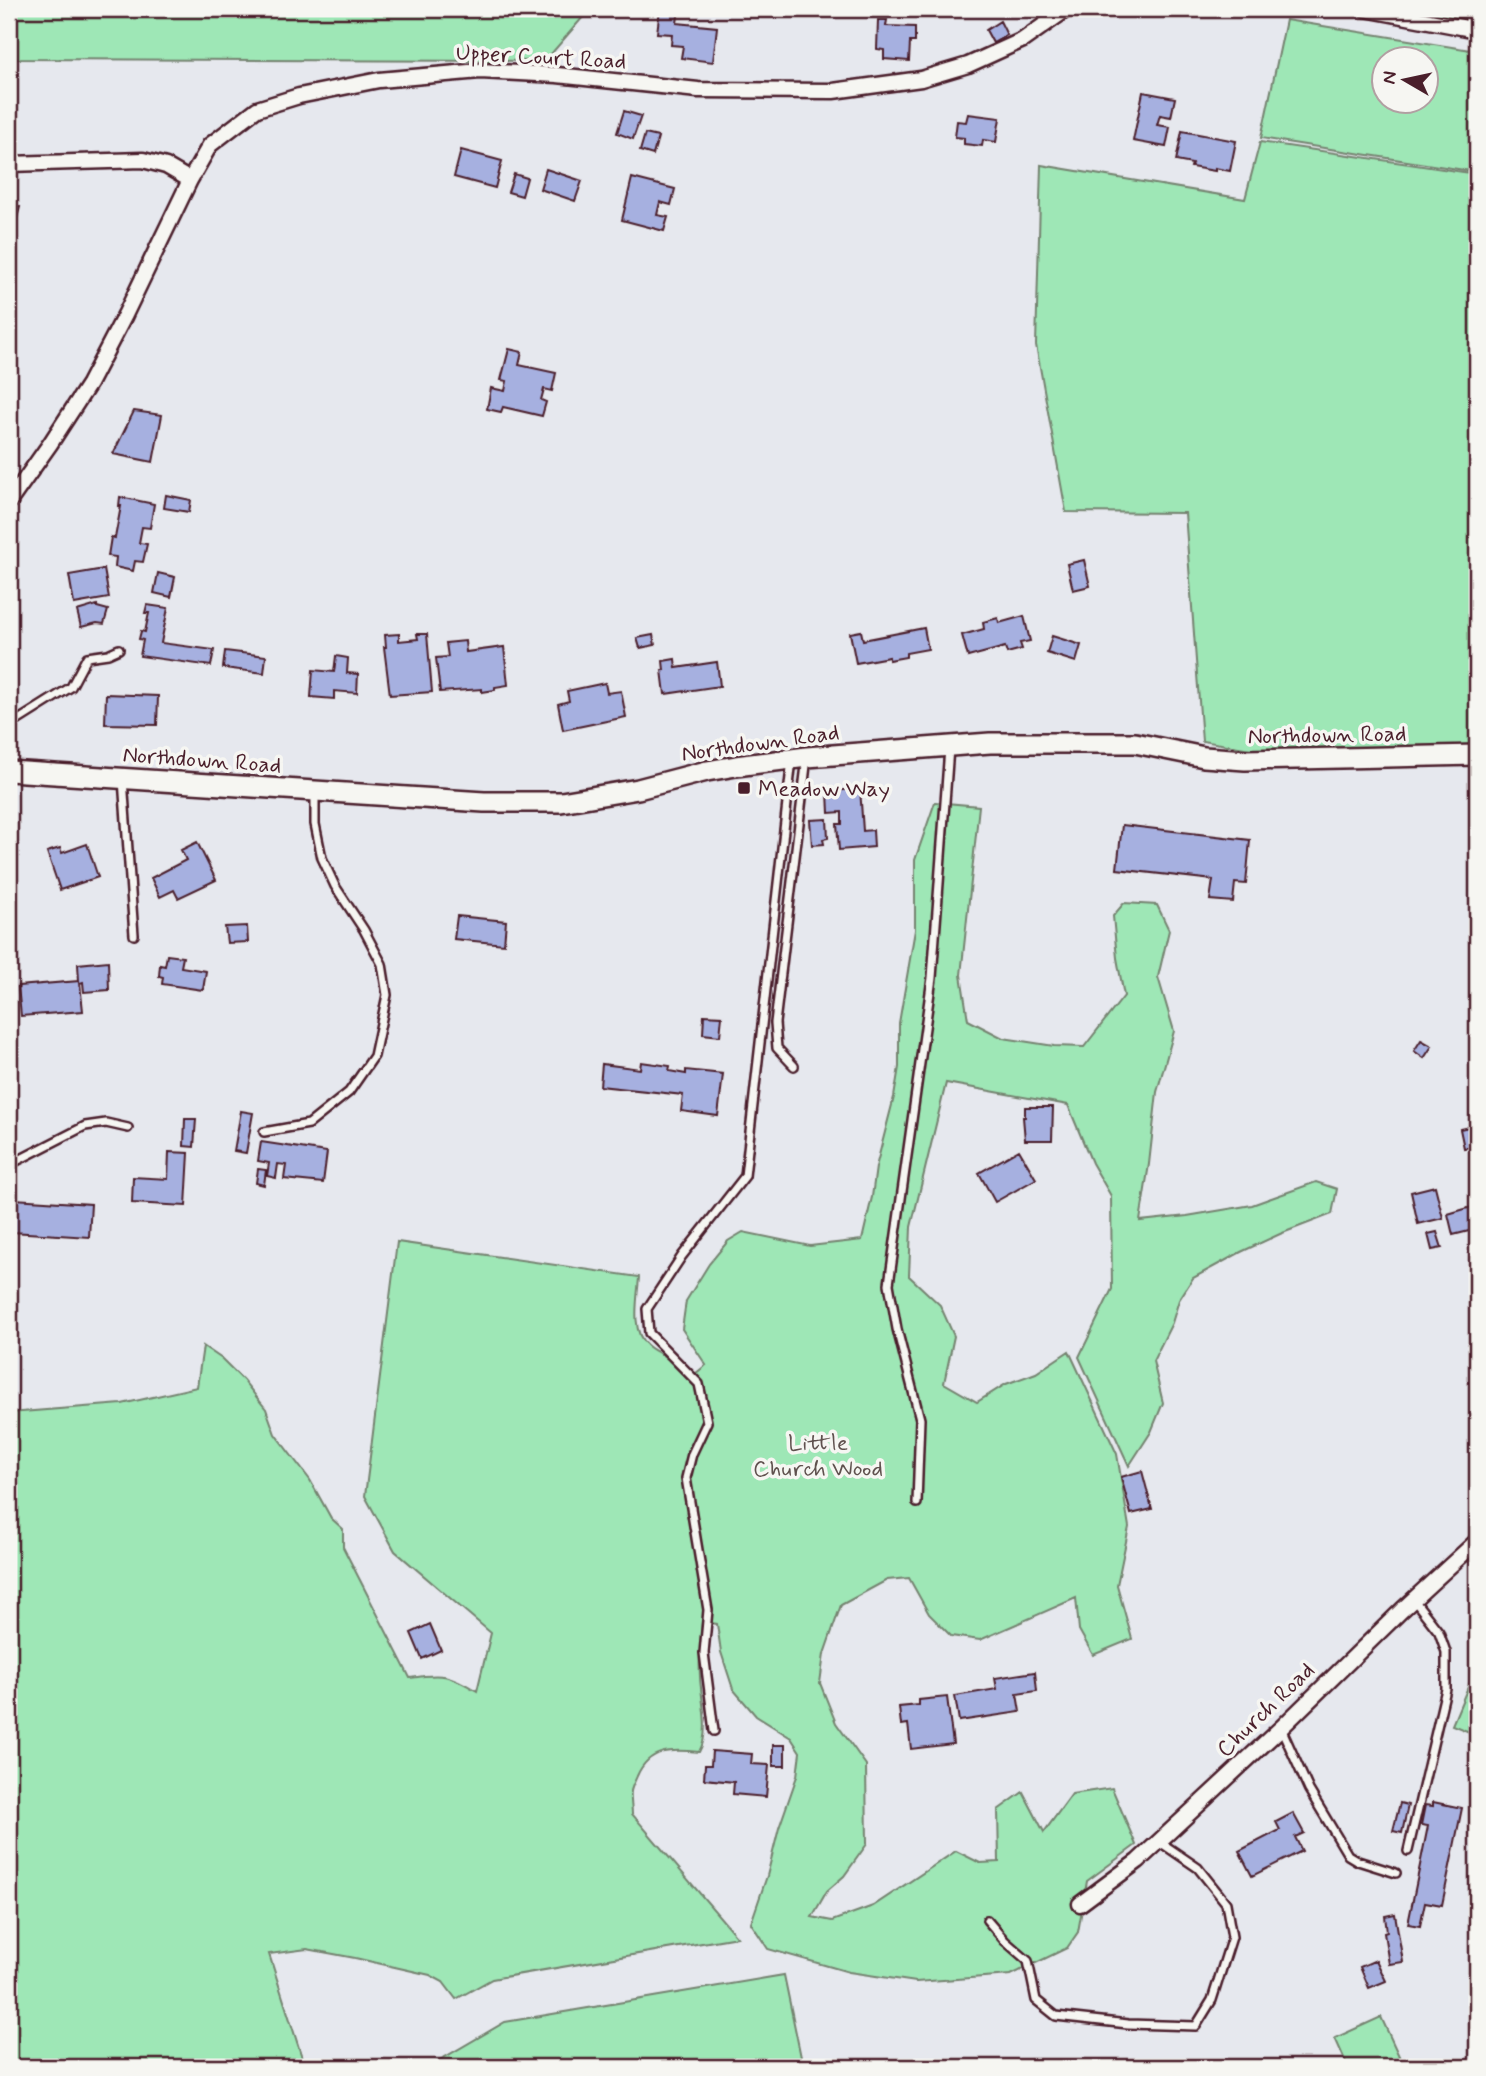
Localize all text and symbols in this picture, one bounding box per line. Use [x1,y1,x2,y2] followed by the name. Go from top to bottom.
[455,39,627,77] street label: Upper Court Road
[1370,46,1440,116] north arrow
[1376,69,1403,86] text: N
[679,718,841,770] street label: Northdown Road
[1247,720,1407,752] street label: Northdown Road
[122,740,282,782] street label: Northdown Road
[758,775,890,805] place label: Meadow Way
[736,780,752,796] marker: Meadow Way
[753,1429,883,1485] park label: Little Church Wood
[1211,1656,1322,1765] street label: Church Road

